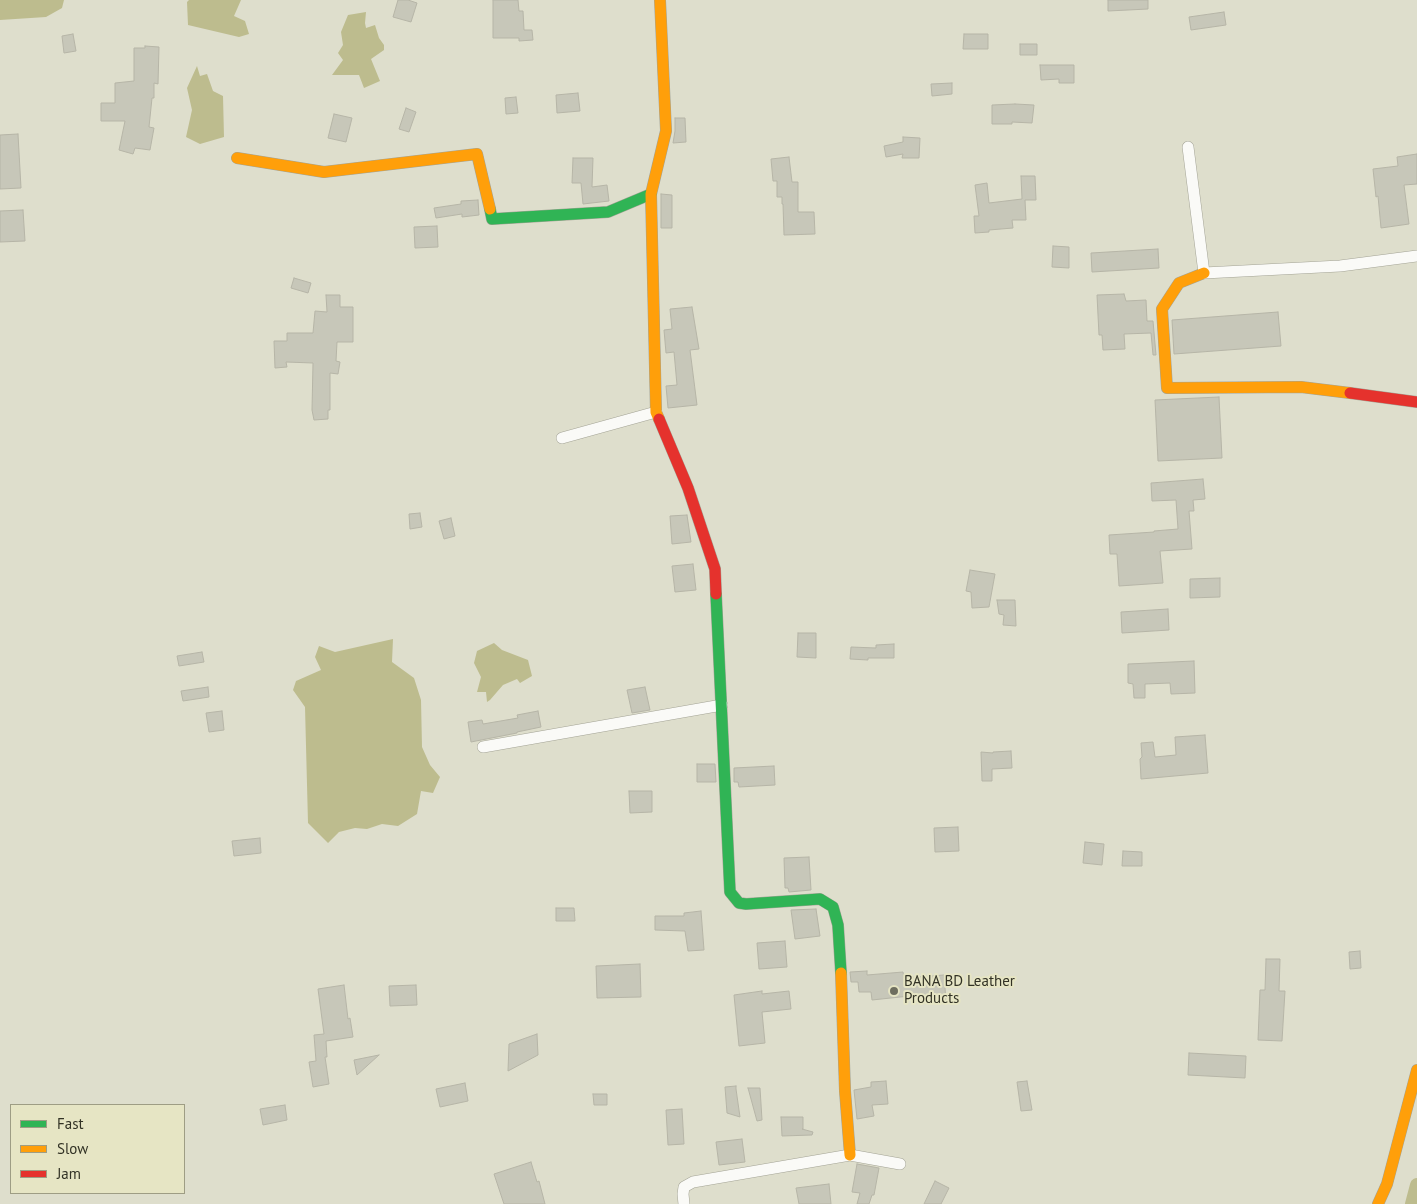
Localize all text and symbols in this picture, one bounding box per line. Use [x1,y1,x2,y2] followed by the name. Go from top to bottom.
[904,973,1015,1008] place label: BANA BD Leather Products
[888,985,900,997] marker: BANA BD Leather Products
[10,1104,185,1194] legend
[57,1114,84,1133] text: Fast
[57,1139,88,1158] text: Slow
[57,1164,81,1183] text: Jam

